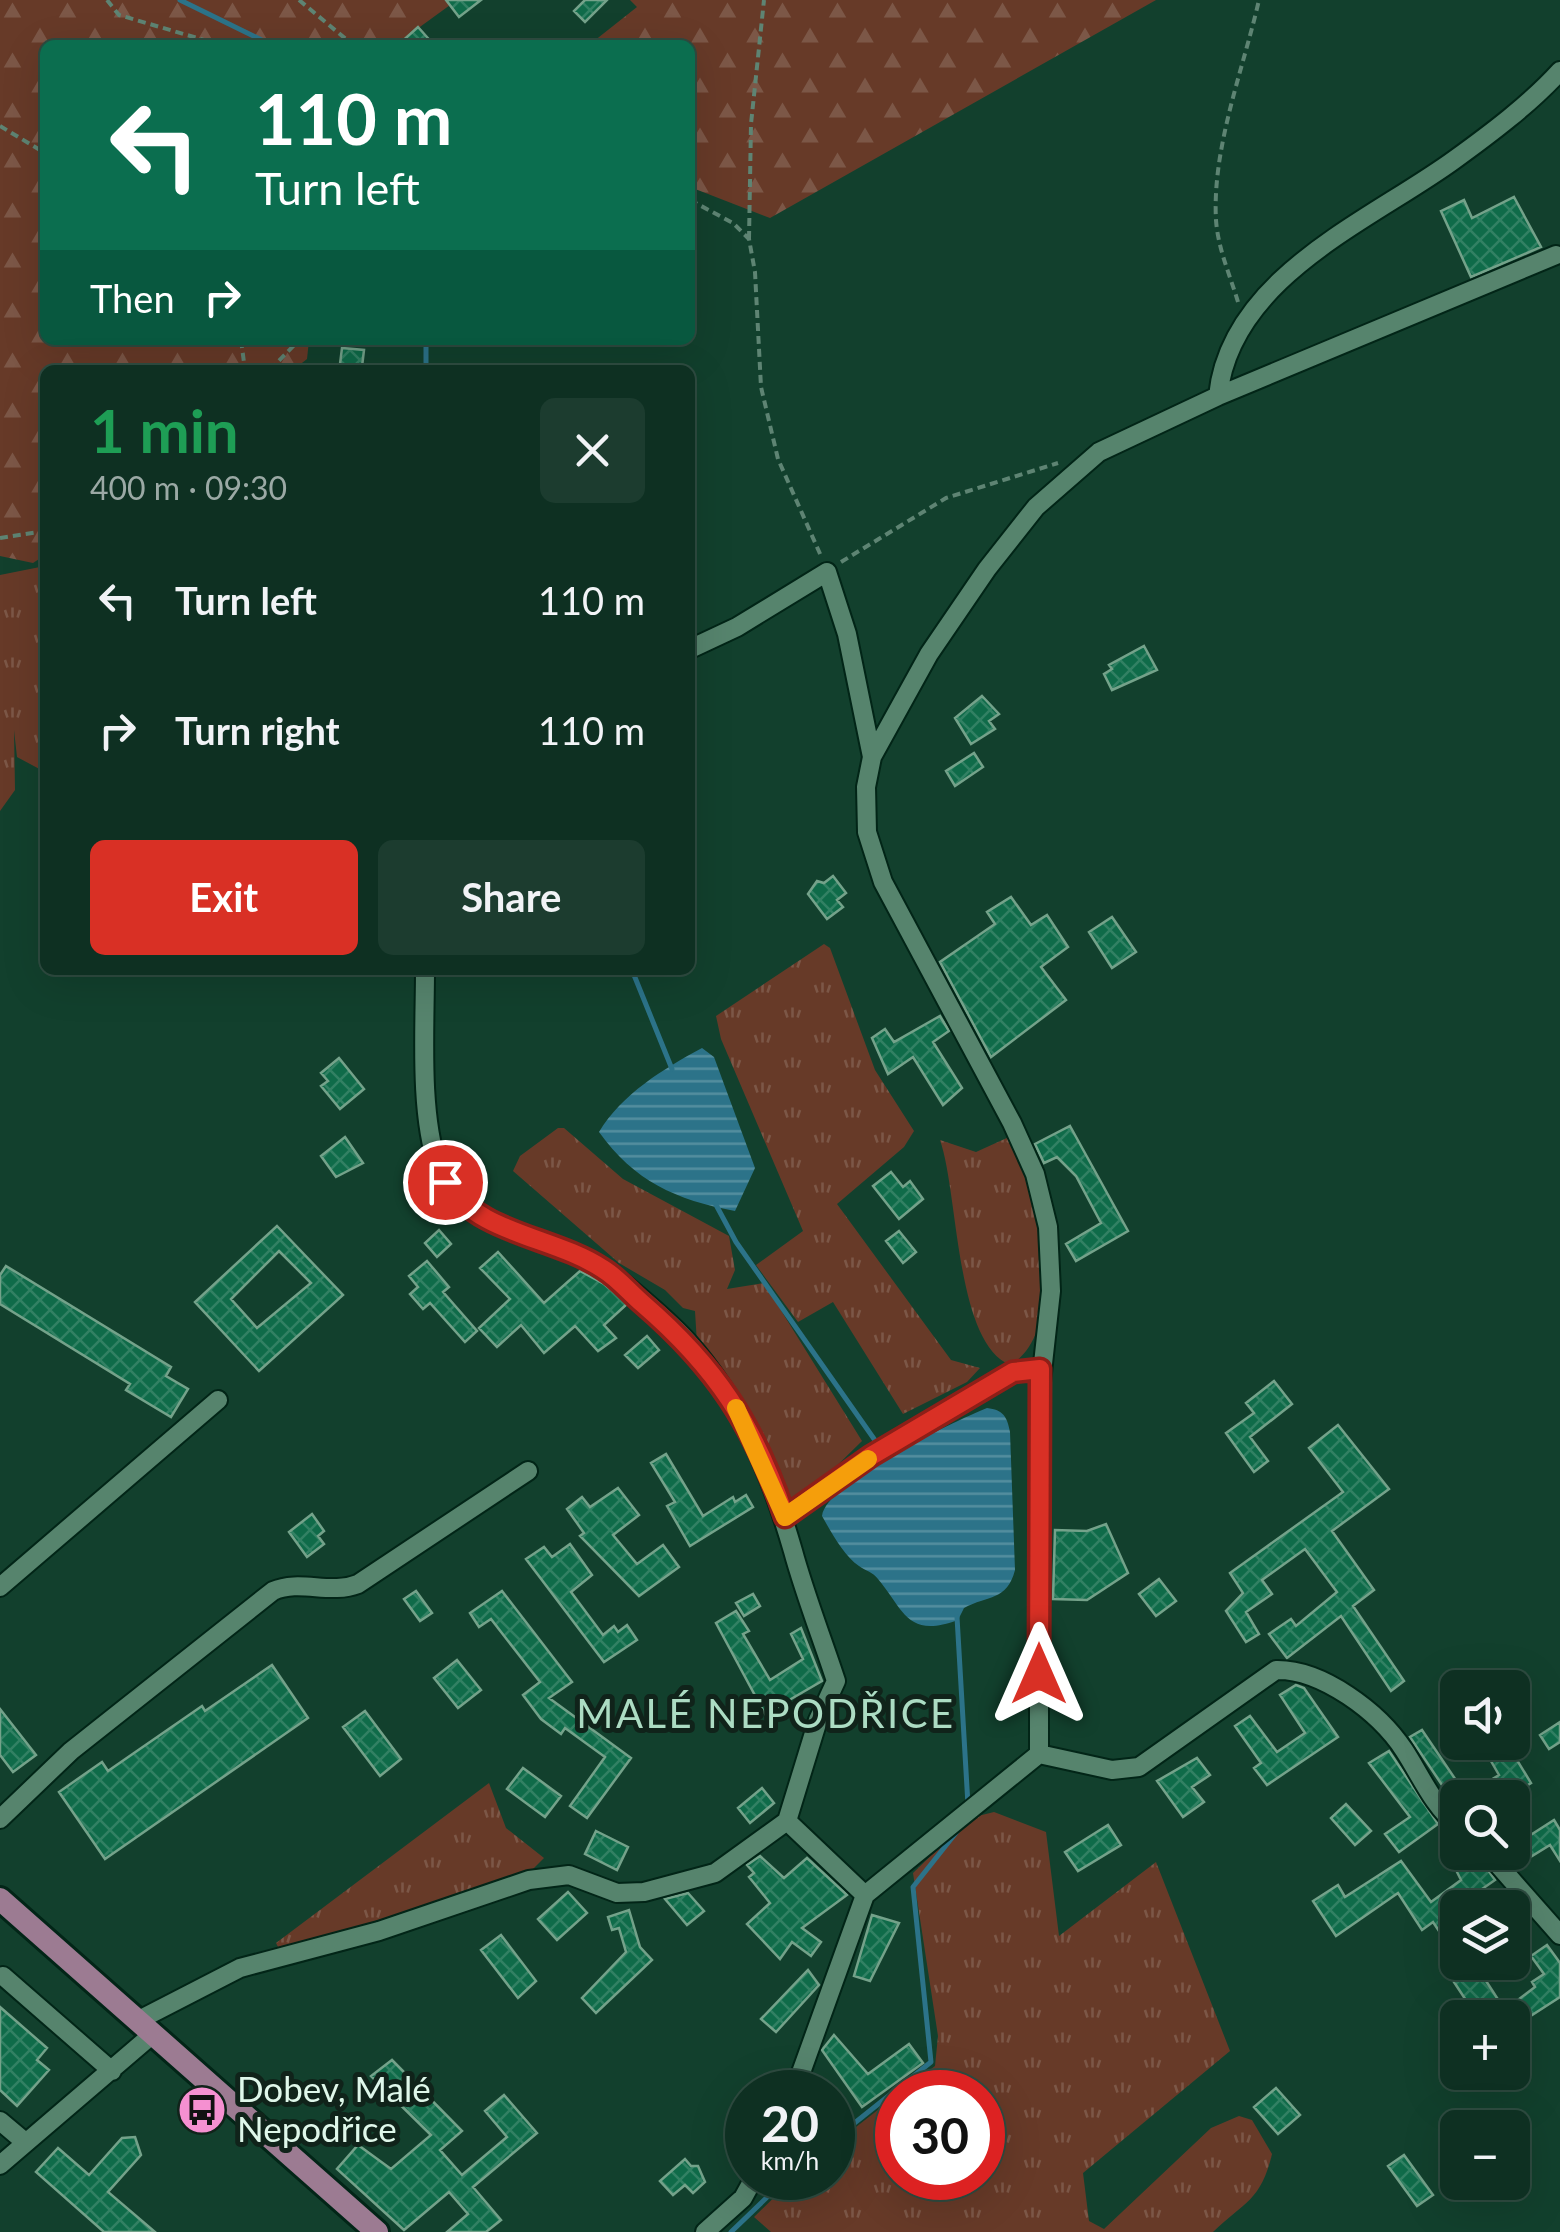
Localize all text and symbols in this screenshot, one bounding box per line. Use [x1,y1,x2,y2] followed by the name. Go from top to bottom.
[255,76,452,160] text: 110 m
[90,80,220,210] icon: left
[255,161,420,215] text: Turn left
[195,270,250,325] icon: right
[90,275,175,321] text: Then
[90,394,239,466] text: 1 min
[540,398,645,503] button: close
[90,468,287,507] text: 400 m · 09:30
[90,573,145,628] icon: left
[175,577,317,623] text: Turn left
[538,577,645,623] text: 110 m
[90,703,145,758] icon: right
[175,707,340,753] text: Turn right
[538,707,645,753] text: 110 m
[90,840,358,955] button: Exit
[378,840,645,955] button: Share
[403,1140,488,1225] pin
[418,1155,473,1210] icon: arrive
[987,1622,1091,1726] position arrow
[1440,1670,1530,2200] map controls
[1440,1670,1530,1760] button: sound
[576,1689,956,1737] district label: MALÉ NEPODŘICE
[1440,1780,1530,1870] button: search
[1440,1890,1530,1980] button: layers
[1440,2000,1530,2090] button: +
[237,2067,431,2149] place label: Dobev, Malé Nepodřice
[875,2070,1005,2200] speed limit sign: 30
[176,2084,228,2136] bus stop icon: Dobev, Malé Nepodřice
[761,2093,819,2153] text: 20
[1440,2110,1530,2200] button: −
[761,2145,819,2175] text: km/h

